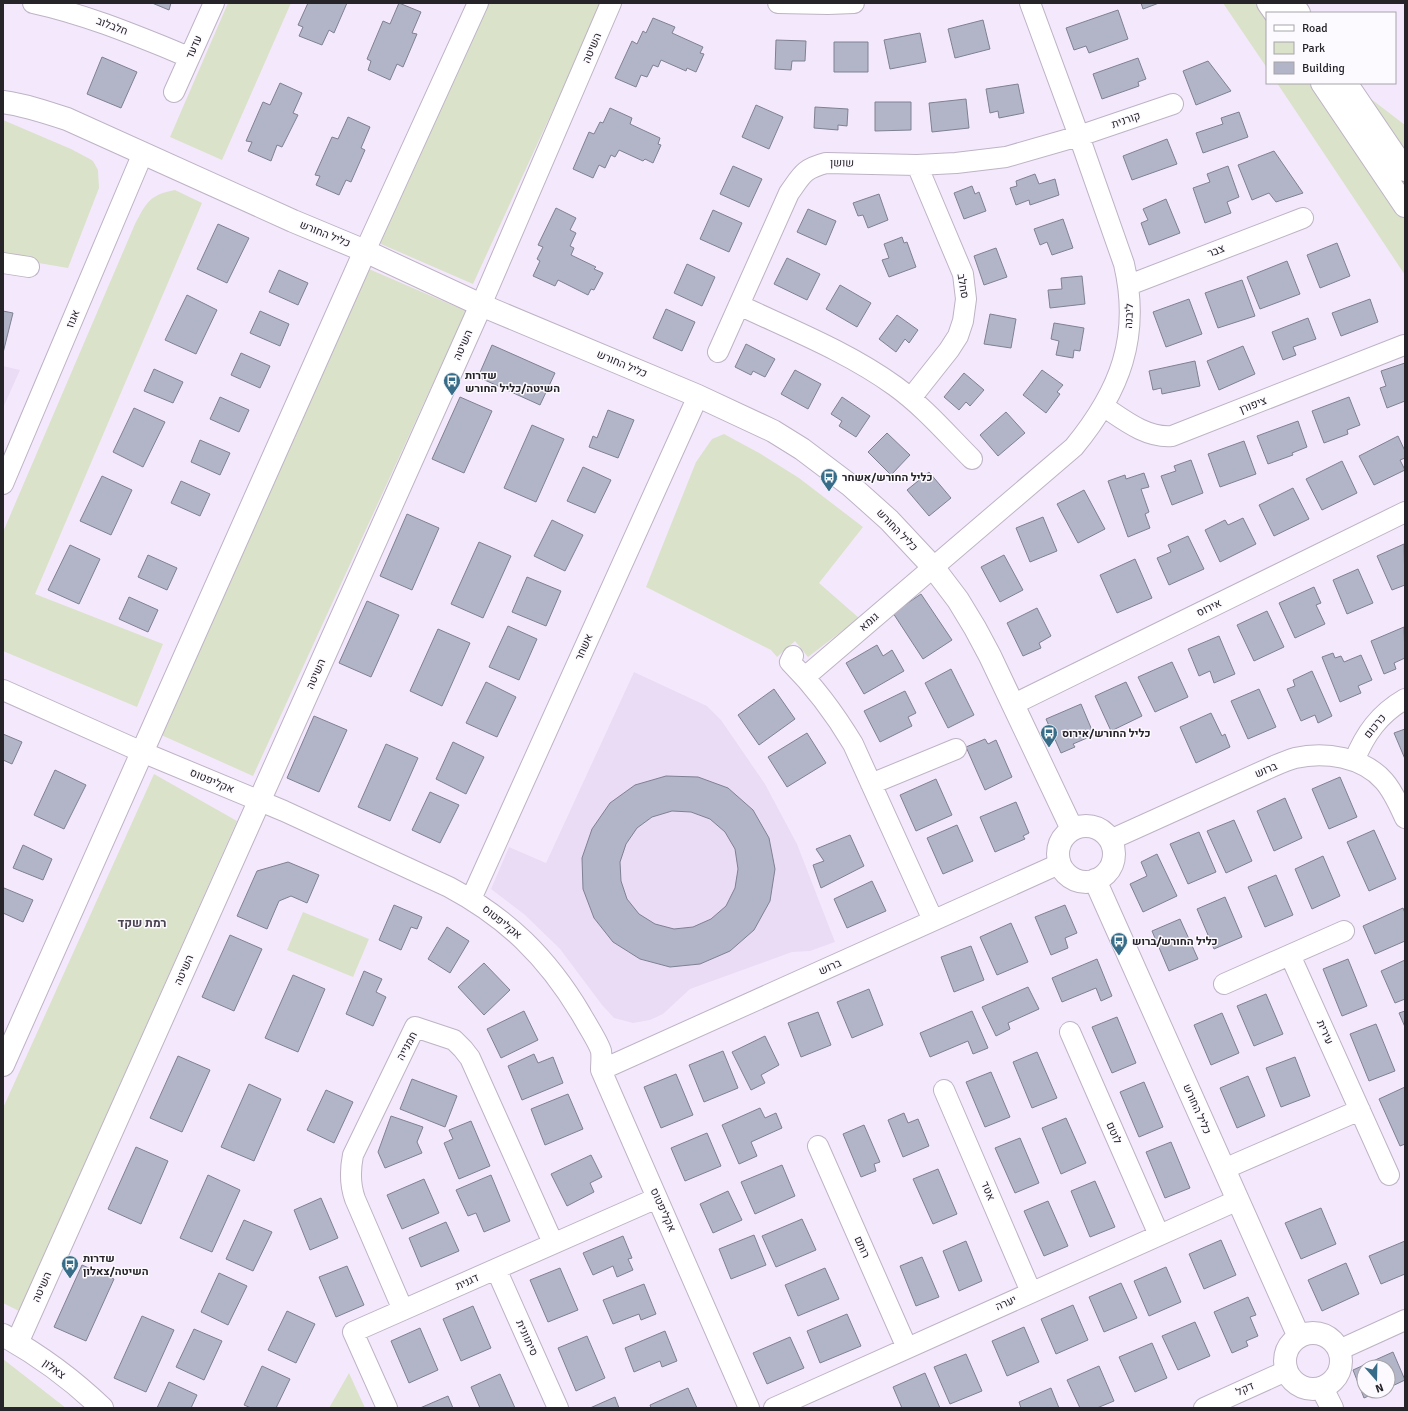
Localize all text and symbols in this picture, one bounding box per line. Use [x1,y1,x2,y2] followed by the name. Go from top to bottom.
[1266,12,1396,84] legend
[94,14,130,38] street label: חלבלוב
[1302,21,1328,36] text: Road
[580,31,604,65] street label: השיטה
[183,33,205,61] street label: עדעד
[1302,41,1325,56] text: Park
[1302,61,1345,76] text: Building
[1110,109,1142,131] street label: קורנית
[830,156,854,170] street label: שושן
[298,218,352,250] street label: כליל החורש
[1206,242,1226,260] street label: צבר
[955,273,971,299] street label: סחלב
[1122,303,1136,329] street label: ליבנה
[63,308,83,330] street label: אגוז
[451,328,475,362] street label: השיטה
[595,348,649,380] street label: כליל החורש
[465,369,560,395] place label: שדרות השיטה/כליל החורש
[442,371,462,396] bus stop icon: שדרות השיטה/כליל החורש
[1238,394,1268,416] street label: ציפורן
[819,467,839,492] bus stop icon: כליל החורש/אשחר
[842,471,933,484] place label: כליל החורש/אשחר
[874,506,920,554] street label: כליל החורש
[1194,596,1224,620] street label: אירוס
[857,610,881,634] street label: גומא
[572,632,596,662] street label: אשחר
[304,657,328,691] street label: השיטה
[1361,711,1389,741] street label: כרכום
[1039,723,1059,748] bus stop icon: כליל החורש/אירוס
[1062,727,1150,740] place label: כליל החורש/אירוס
[1253,759,1279,781] street label: ברוש
[188,766,236,796] street label: אקליפטוס
[480,902,524,942] street label: אקליפטוס
[117,916,167,931] district label: רמת שקד
[1109,931,1129,956] bus stop icon: כליל החורש/ברוש
[1132,935,1218,948] place label: כליל החורש/ברוש
[172,953,196,987] street label: השיטה
[817,956,843,978] street label: ברוש
[1314,1018,1336,1046] street label: עירית
[394,1029,420,1063] street label: חמנייה
[1180,1082,1214,1136] street label: כליל החורש
[1103,1120,1125,1146] street label: לוטם
[978,1179,998,1203] street label: אטד
[648,1186,678,1234] street label: אקליפטוס
[851,1234,873,1260] street label: רותם
[83,1252,149,1278] place label: שדרות השיטה/צאלון
[60,1254,80,1279] bus stop icon: שדרות השיטה/צאלון
[30,1270,54,1304] street label: השיטה
[453,1271,481,1293] street label: דגנית
[994,1293,1018,1313] street label: יערה
[513,1318,541,1358] street label: סיתוונית
[40,1356,68,1382] street label: צאלון
[1356,1359,1396,1399] north arrow
[1234,1379,1256,1399] street label: דקל
[1373,1381,1385,1395] text: N

